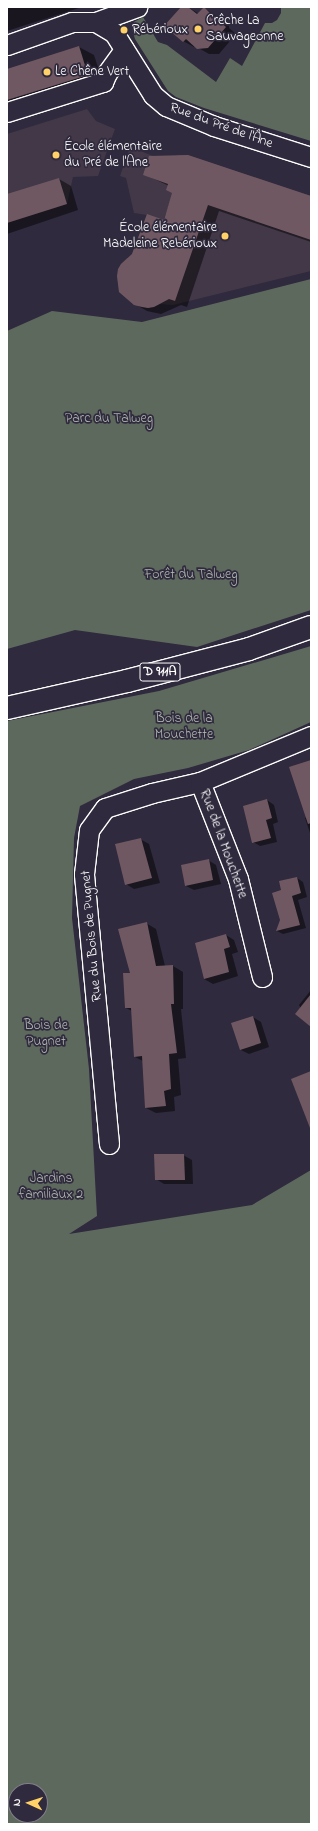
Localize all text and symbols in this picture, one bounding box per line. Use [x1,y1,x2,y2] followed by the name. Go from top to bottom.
[206,13,283,46] place label: Crêche La Sauvageonne
[132,22,188,38] place label: Rébérioux
[193,24,203,34] marker: Crêche La Sauvageonne
[119,25,129,35] marker: Rébérioux
[55,64,129,80] place label: Le Chêne Vert
[42,67,52,77] marker: Le Chêne Vert
[167,100,275,152] street label: Rue du Pré de l'Âne
[64,139,162,172] place label: École élémentaire du Pré de l'Ane
[51,150,61,160] marker: École élémentaire du Pré de l'Ane
[103,220,217,252] place label: École élémentaire Madeleine Rebérioux
[220,231,230,241] marker: École élémentaire Madeleine Rebérioux
[65,411,153,427] park label: Parc du Talweg
[145,567,237,583] park label: Forêt du Talweg
[139,661,181,683] road number: D 911A
[155,711,213,744] park label: Bois de la Mouchette
[195,787,251,901] street label: Rue de la Mouchette
[78,870,106,1002] street label: Rue du Bois de Pugnet
[24,1018,68,1050] park label: Bois de Pugnet
[19,1171,83,1204] park label: Jardins familiaux 2
[8,1783,48,1823] north arrow
[9,1798,25,1807] text: N

